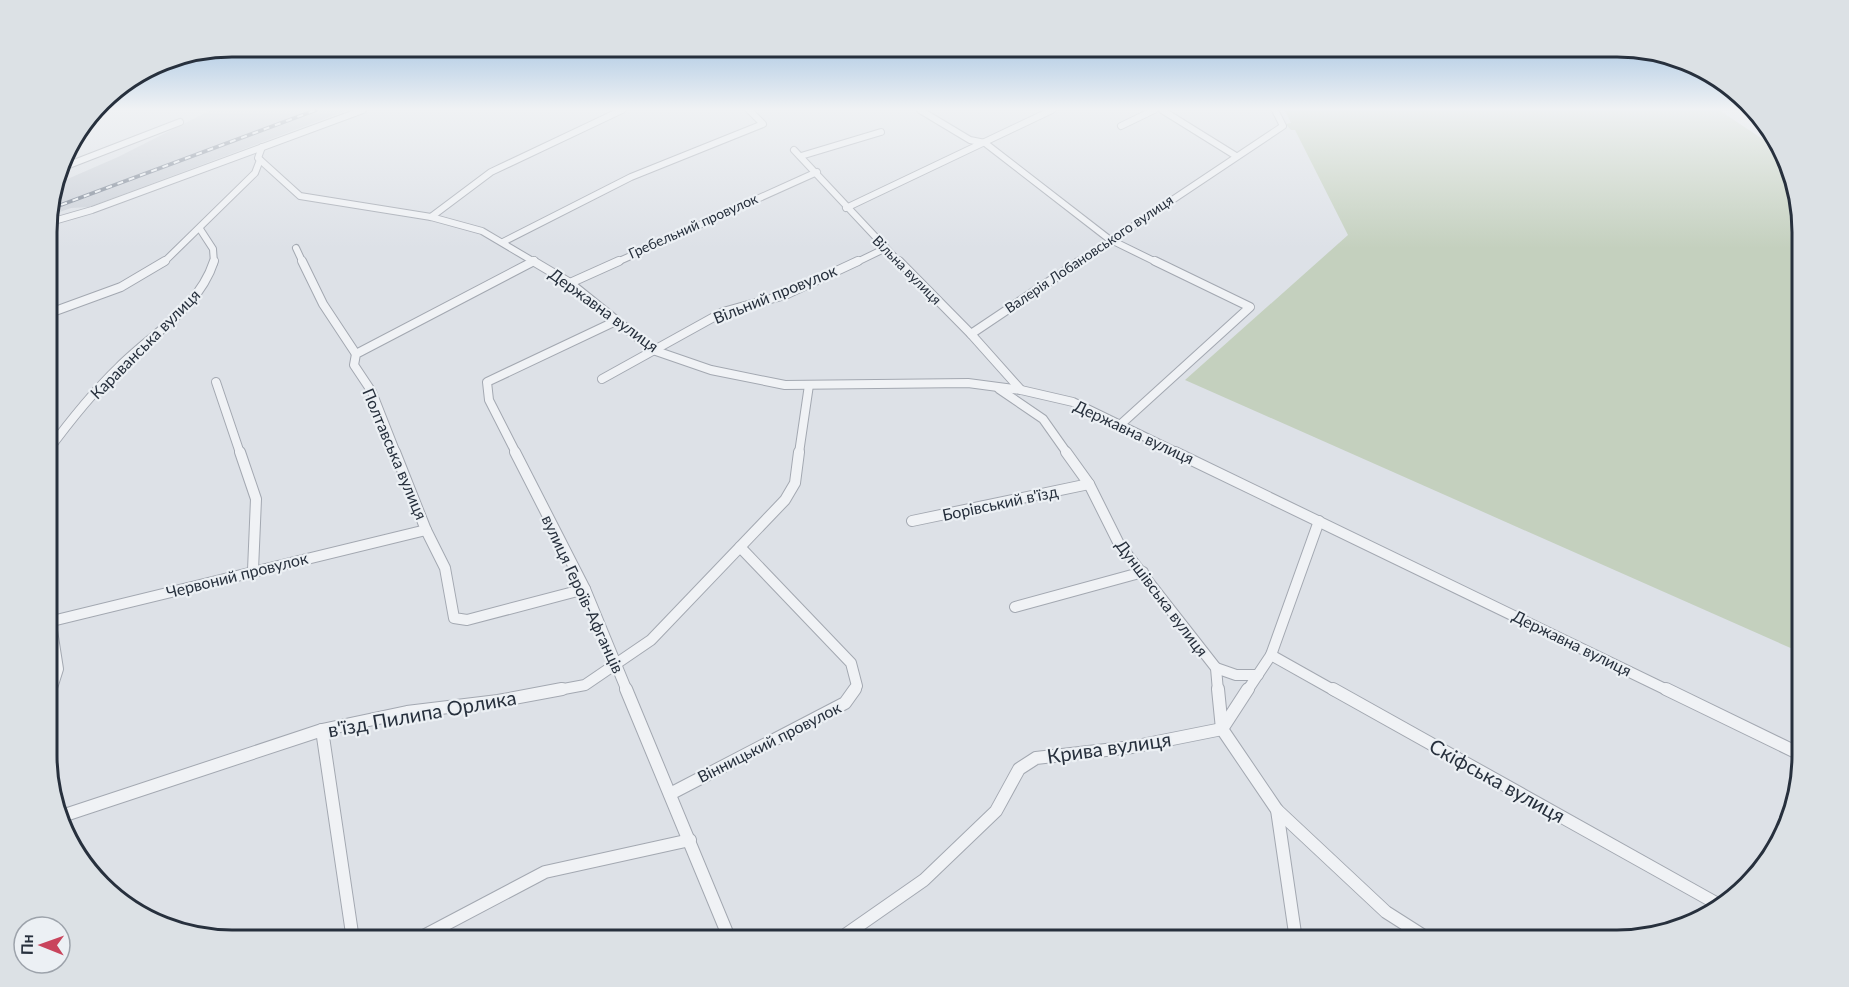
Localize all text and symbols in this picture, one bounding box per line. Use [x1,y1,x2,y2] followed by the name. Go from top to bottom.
[626,189,761,262] street label: Гребельний провулок
[1001,191,1176,316] street label: Валерія Лобановського вулиця
[869,232,945,308] street label: Вільна вулиця
[710,260,840,327] street label: Вільний провулок
[546,264,663,356] street label: Державна вулиця
[86,285,203,402] street label: Караванська вулиця
[359,385,432,522] street label: Полтавська вулиця
[1071,395,1197,468] street label: Державна вулиця
[940,481,1060,524] street label: Борівський в'їзд
[538,512,628,676] street label: вулиця Героїв-Афганців
[1112,536,1212,660] street label: Дуншівська вулиця
[164,548,310,601] street label: Червоний провулок
[1510,605,1635,680] street label: Державна вулиця
[326,685,518,741] street label: в'їзд Пилипа Орлика
[694,697,844,786] street label: Вінницький провулок
[1045,726,1173,768] street label: Крива вулиця
[1425,733,1569,827] street label: Скіфська вулиця
[12,915,72,975] north arrow
[17,934,36,955] text: Пн

